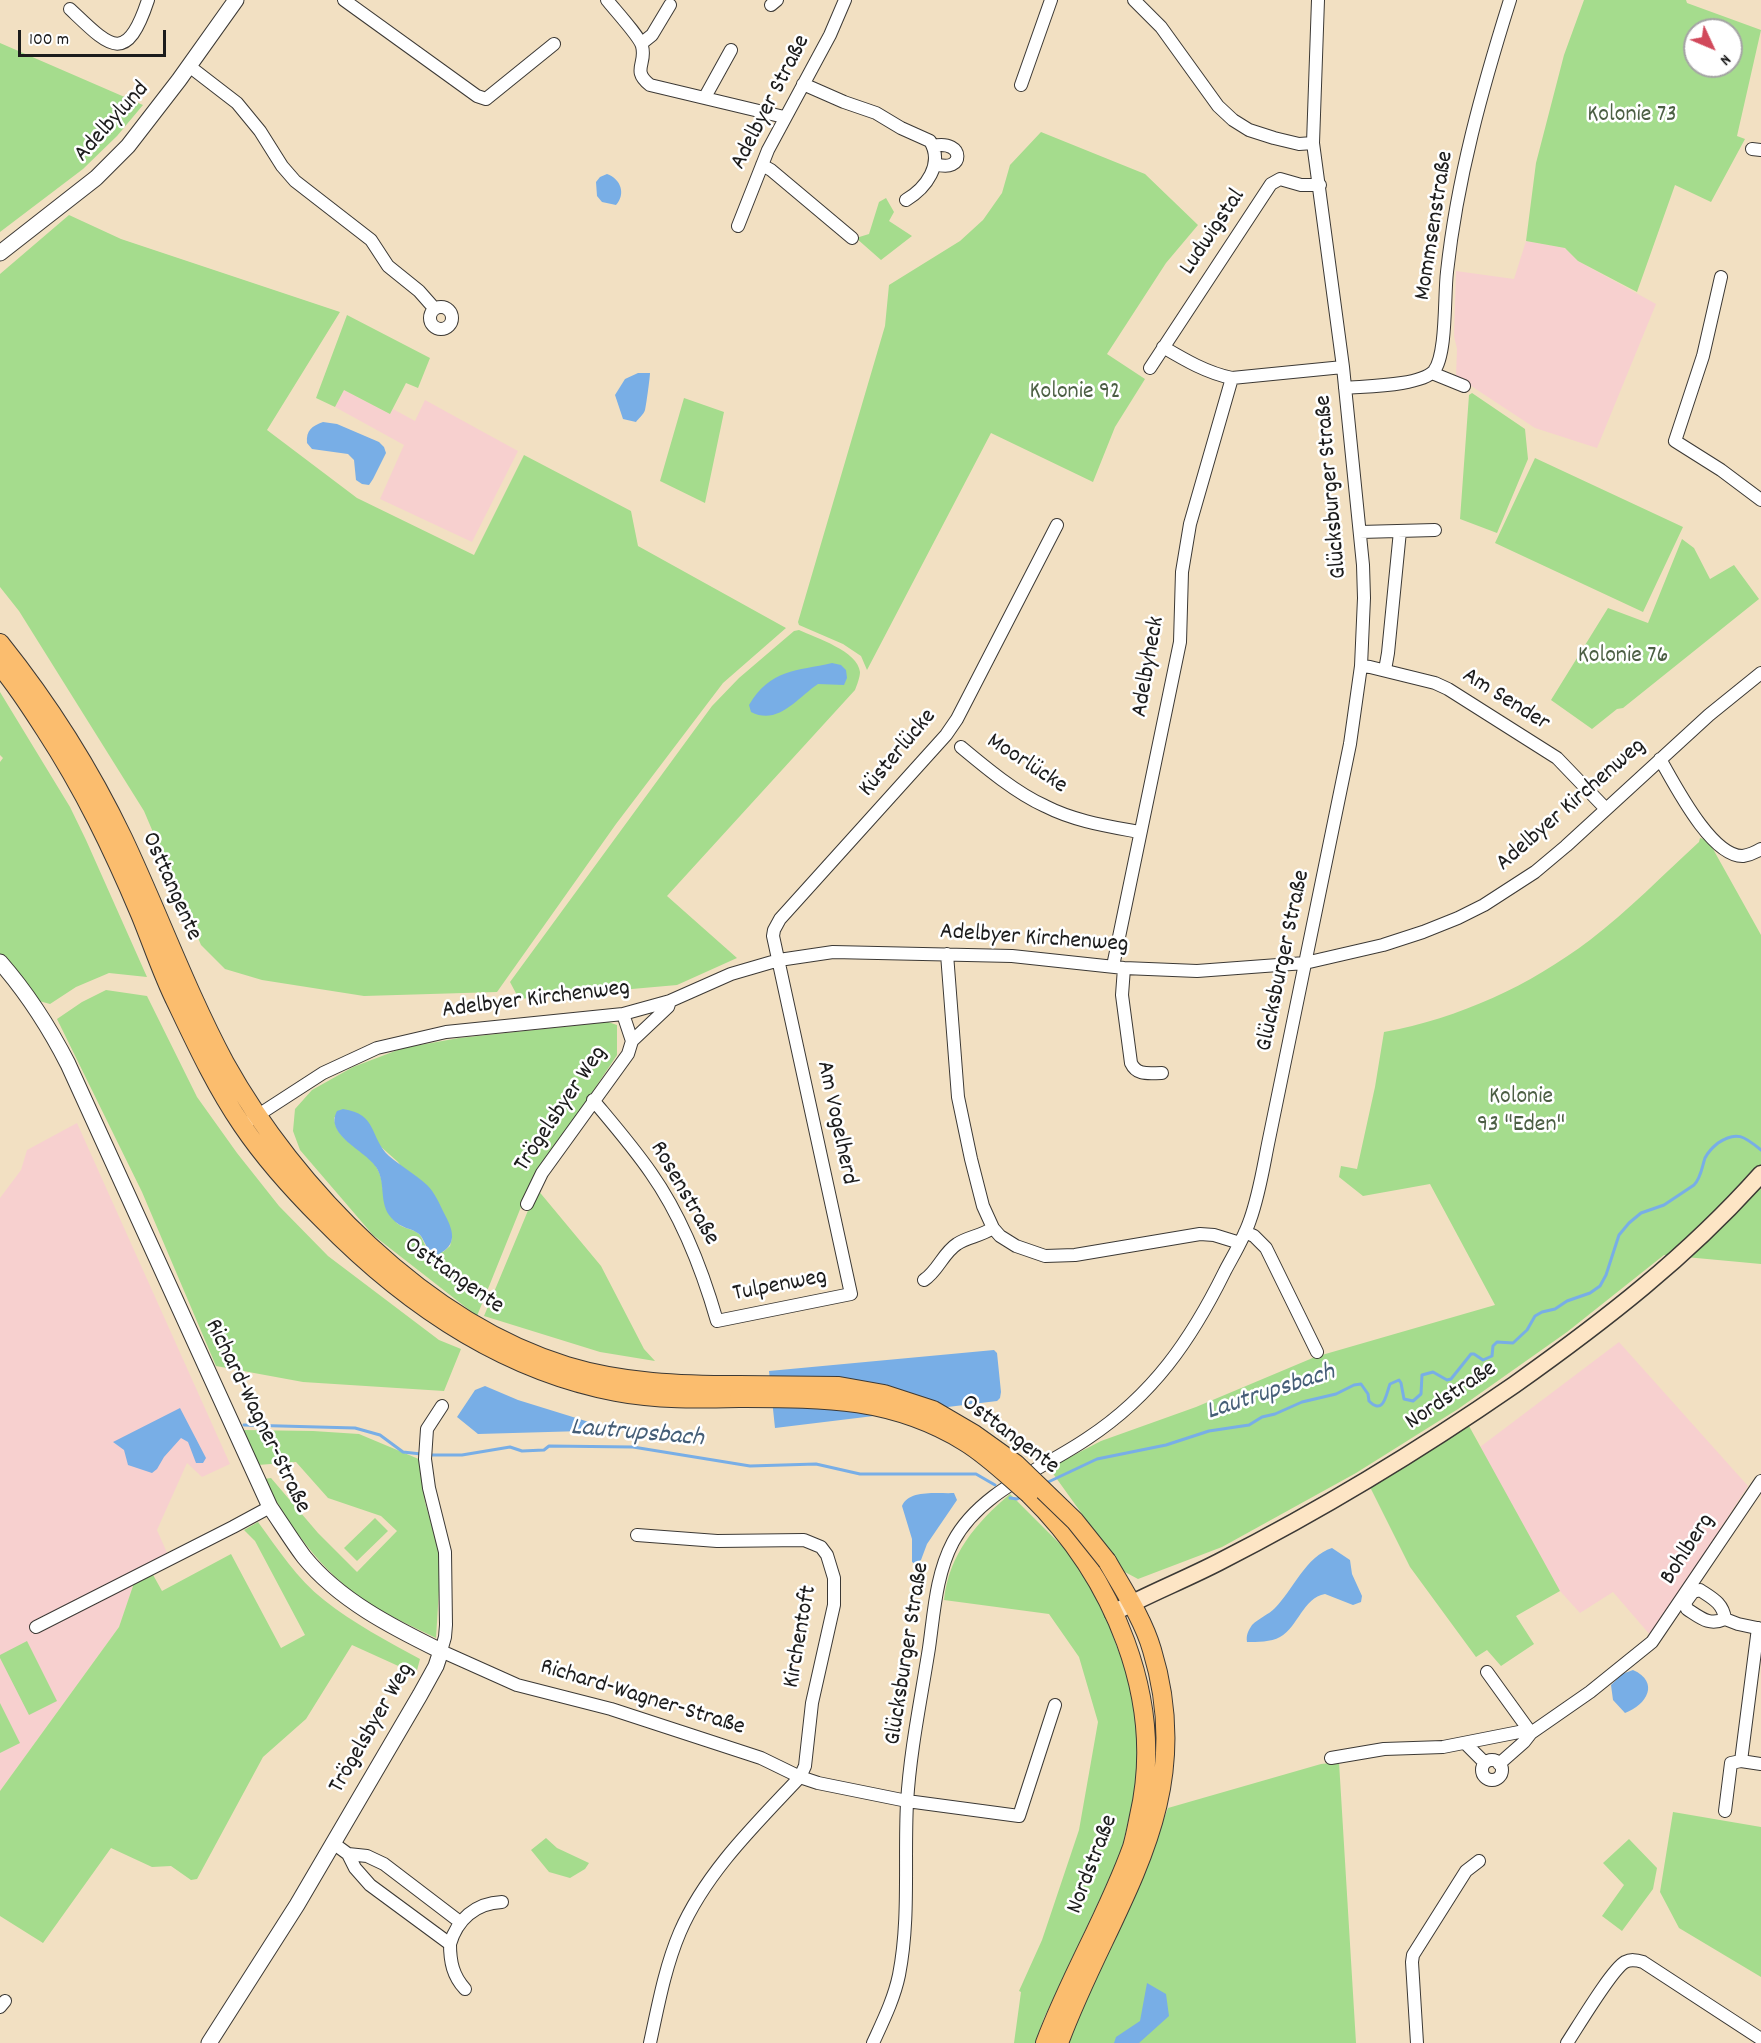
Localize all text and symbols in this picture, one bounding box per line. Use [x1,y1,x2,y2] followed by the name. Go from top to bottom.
[21,18,170,56] scale bar
[1683,18,1743,78] north arrow
[29,28,69,53] text: 100 m
[726,31,818,175] street label: Adelbyer Straße
[1714,49,1736,70] text: N
[69,77,157,169] street label: Adelbylund
[1587,103,1677,131] park label: Kolonie 73
[1410,149,1462,303] street label: Mommsenstraße
[1175,184,1253,282] street label: Ludwigstal
[1029,380,1121,408] park label: Kolonie 92
[1311,394,1355,580] street label: Glücksburger Straße
[1127,614,1173,720] street label: Adelbyheck
[1578,644,1668,672] park label: Kolonie 76
[1456,663,1554,739] street label: Am Sender
[854,704,944,804] street label: Küsterlücke
[980,728,1072,802] street label: Moorlücke
[1491,733,1653,879] street label: Adelbyer Kirchenweg
[133,828,207,946] street label: Osttangente
[1252,868,1318,1054] street label: Glücksburger Straße
[939,919,1129,961] street label: Adelbyer Kirchenweg
[440,975,632,1027] street label: Adelbyer Kirchenweg
[509,1041,615,1179] street label: Trögelsbyer Weg
[808,1058,862,1188] street label: Am Vogelherd
[1477,1085,1565,1141] park label: Kolonie 93 "Eden"
[642,1137,724,1251] street label: Rosenstraße
[397,1232,509,1322] street label: Osttangente
[731,1264,829,1310] street label: Tulpenweg
[197,1315,315,1519] street label: Richard-Wagner-Straße
[1401,1356,1503,1438] street label: Nordstraße
[1203,1359,1339,1429] water label: Lautrupsbach
[954,1390,1064,1482] street label: Osttangente
[569,1414,705,1456] water label: Lautrupsbach
[1655,1509,1723,1591] street label: Bohlberg
[880,1561,938,1747] street label: Glücksburger Straße
[779,1584,825,1690] street label: Kirchentoft
[536,1654,748,1744] street label: Richard-Wagner-Straße
[324,1659,422,1799] street label: Trögelsbyer Weg
[1062,1811,1126,1919] street label: Nordstraße

